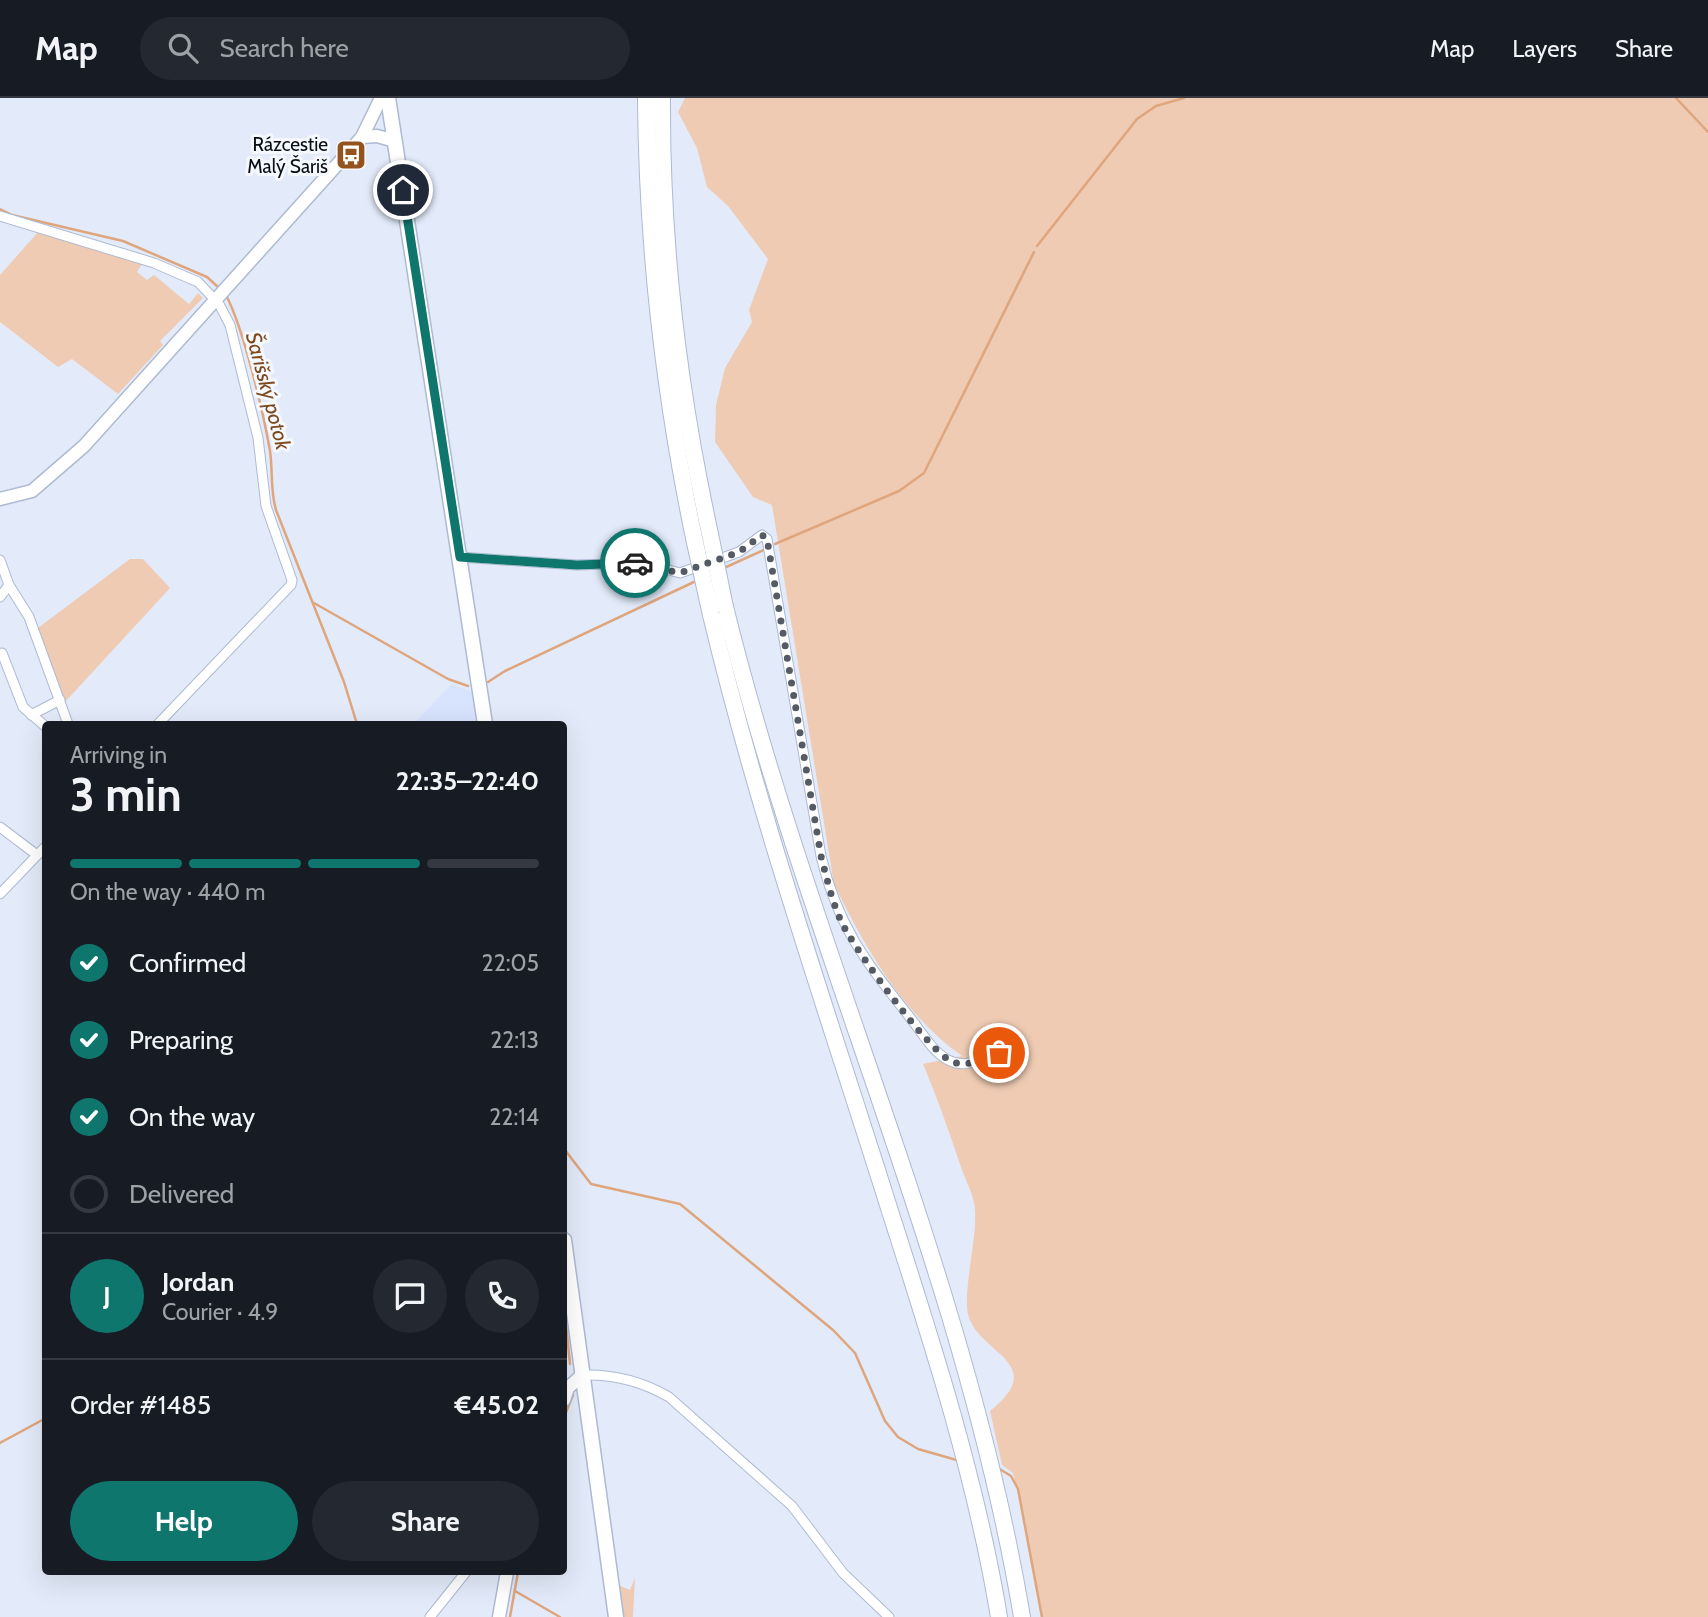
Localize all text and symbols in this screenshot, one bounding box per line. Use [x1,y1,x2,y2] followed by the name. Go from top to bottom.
[140,17,630,80] search box
[35,28,98,68] text: Map
[164,29,202,67] icon: search
[220,32,349,64] text: Search here
[1430,34,1474,63] text: Map
[1512,34,1577,63] text: Layers
[1615,34,1673,63] text: Share
[247,133,328,178] place label: Rázcestie Malý Šariš
[334,138,368,172] bus stop icon: Rázcestie Malý Šariš
[373,160,433,220] pin
[384,171,422,209] icon: home
[241,329,296,453] water label: Šarišský potok
[600,528,670,598] courier
[616,544,654,582] icon: car
[70,741,167,769] text: Arriving in
[396,765,539,797] text: 22:35–22:40
[70,767,182,823] text: 3 min
[70,878,265,906] text: On the way · 440 m
[70,944,108,982] icon: check
[129,947,246,979] text: Confirmed
[482,949,539,977] text: 22:05
[70,1021,108,1059] icon: check
[969,1023,1029,1083] pin
[129,1024,233,1056] text: Preparing
[490,1026,539,1054] text: 22:13
[980,1034,1018,1072] icon: bag
[70,1098,108,1136] icon: check
[129,1101,255,1133] text: On the way
[489,1103,539,1131] text: 22:14
[129,1178,234,1210] text: Delivered
[373,1259,447,1333] button: chat
[465,1259,539,1333] button: phone
[162,1266,234,1298] text: Jordan
[103,1280,111,1312] text: J
[162,1298,278,1326] text: Courier · 4.9
[70,1389,211,1421] text: Order #1485
[455,1389,539,1421] text: €45.02
[70,1481,298,1561] button: Help
[312,1481,539,1561] button: Share

